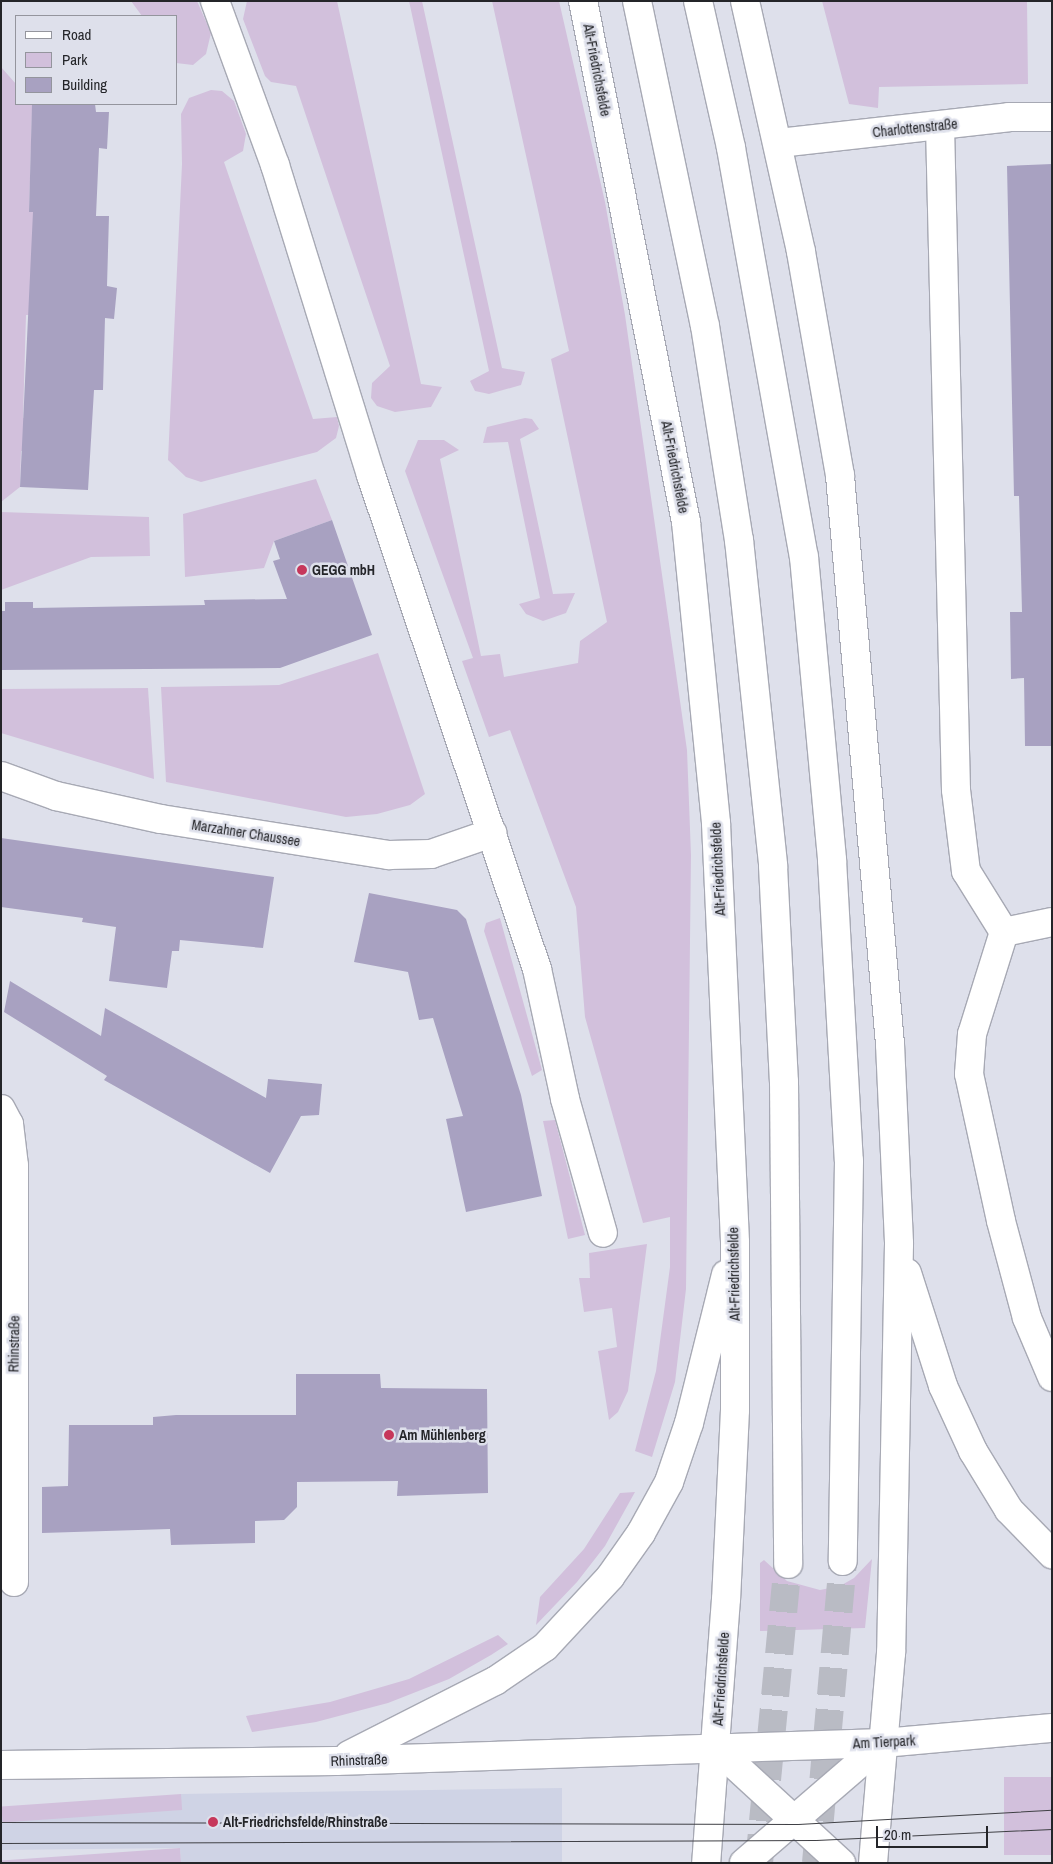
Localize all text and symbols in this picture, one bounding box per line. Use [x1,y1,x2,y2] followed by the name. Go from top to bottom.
[15,15,178,105] legend
[580,22,614,118] street label: Alt-Friedrichsfelde
[62,24,91,45] text: Road
[62,49,87,70] text: Park
[62,74,107,95] text: Building
[872,115,958,141] street label: Charlottenstraße
[658,419,692,515] street label: Alt-Friedrichsfelde
[312,562,375,578] place label: GEGG mbH
[296,564,308,576] marker: GEGG mbH
[190,816,302,850] street label: Marzahner Chaussee
[707,822,729,916] street label: Alt-Friedrichsfelde
[725,1227,743,1321] street label: Alt-Friedrichsfelde
[5,1315,23,1373] street label: Rhinstraße
[399,1427,486,1443] place label: Am Mühlenberg
[383,1429,395,1441] marker: Am Mühlenberg
[709,1632,733,1726] street label: Alt-Friedrichsfelde
[852,1732,916,1752] street label: Am Tierpark
[330,1751,388,1769] street label: Rhinstraße
[223,1814,388,1830] place label: Alt-Friedrichsfelde/Rhinstraße
[207,1816,219,1828] marker: Alt-Friedrichsfelde/Rhinstraße
[878,1816,990,1848] scale bar
[884,1824,911,1845] text: 20 m

